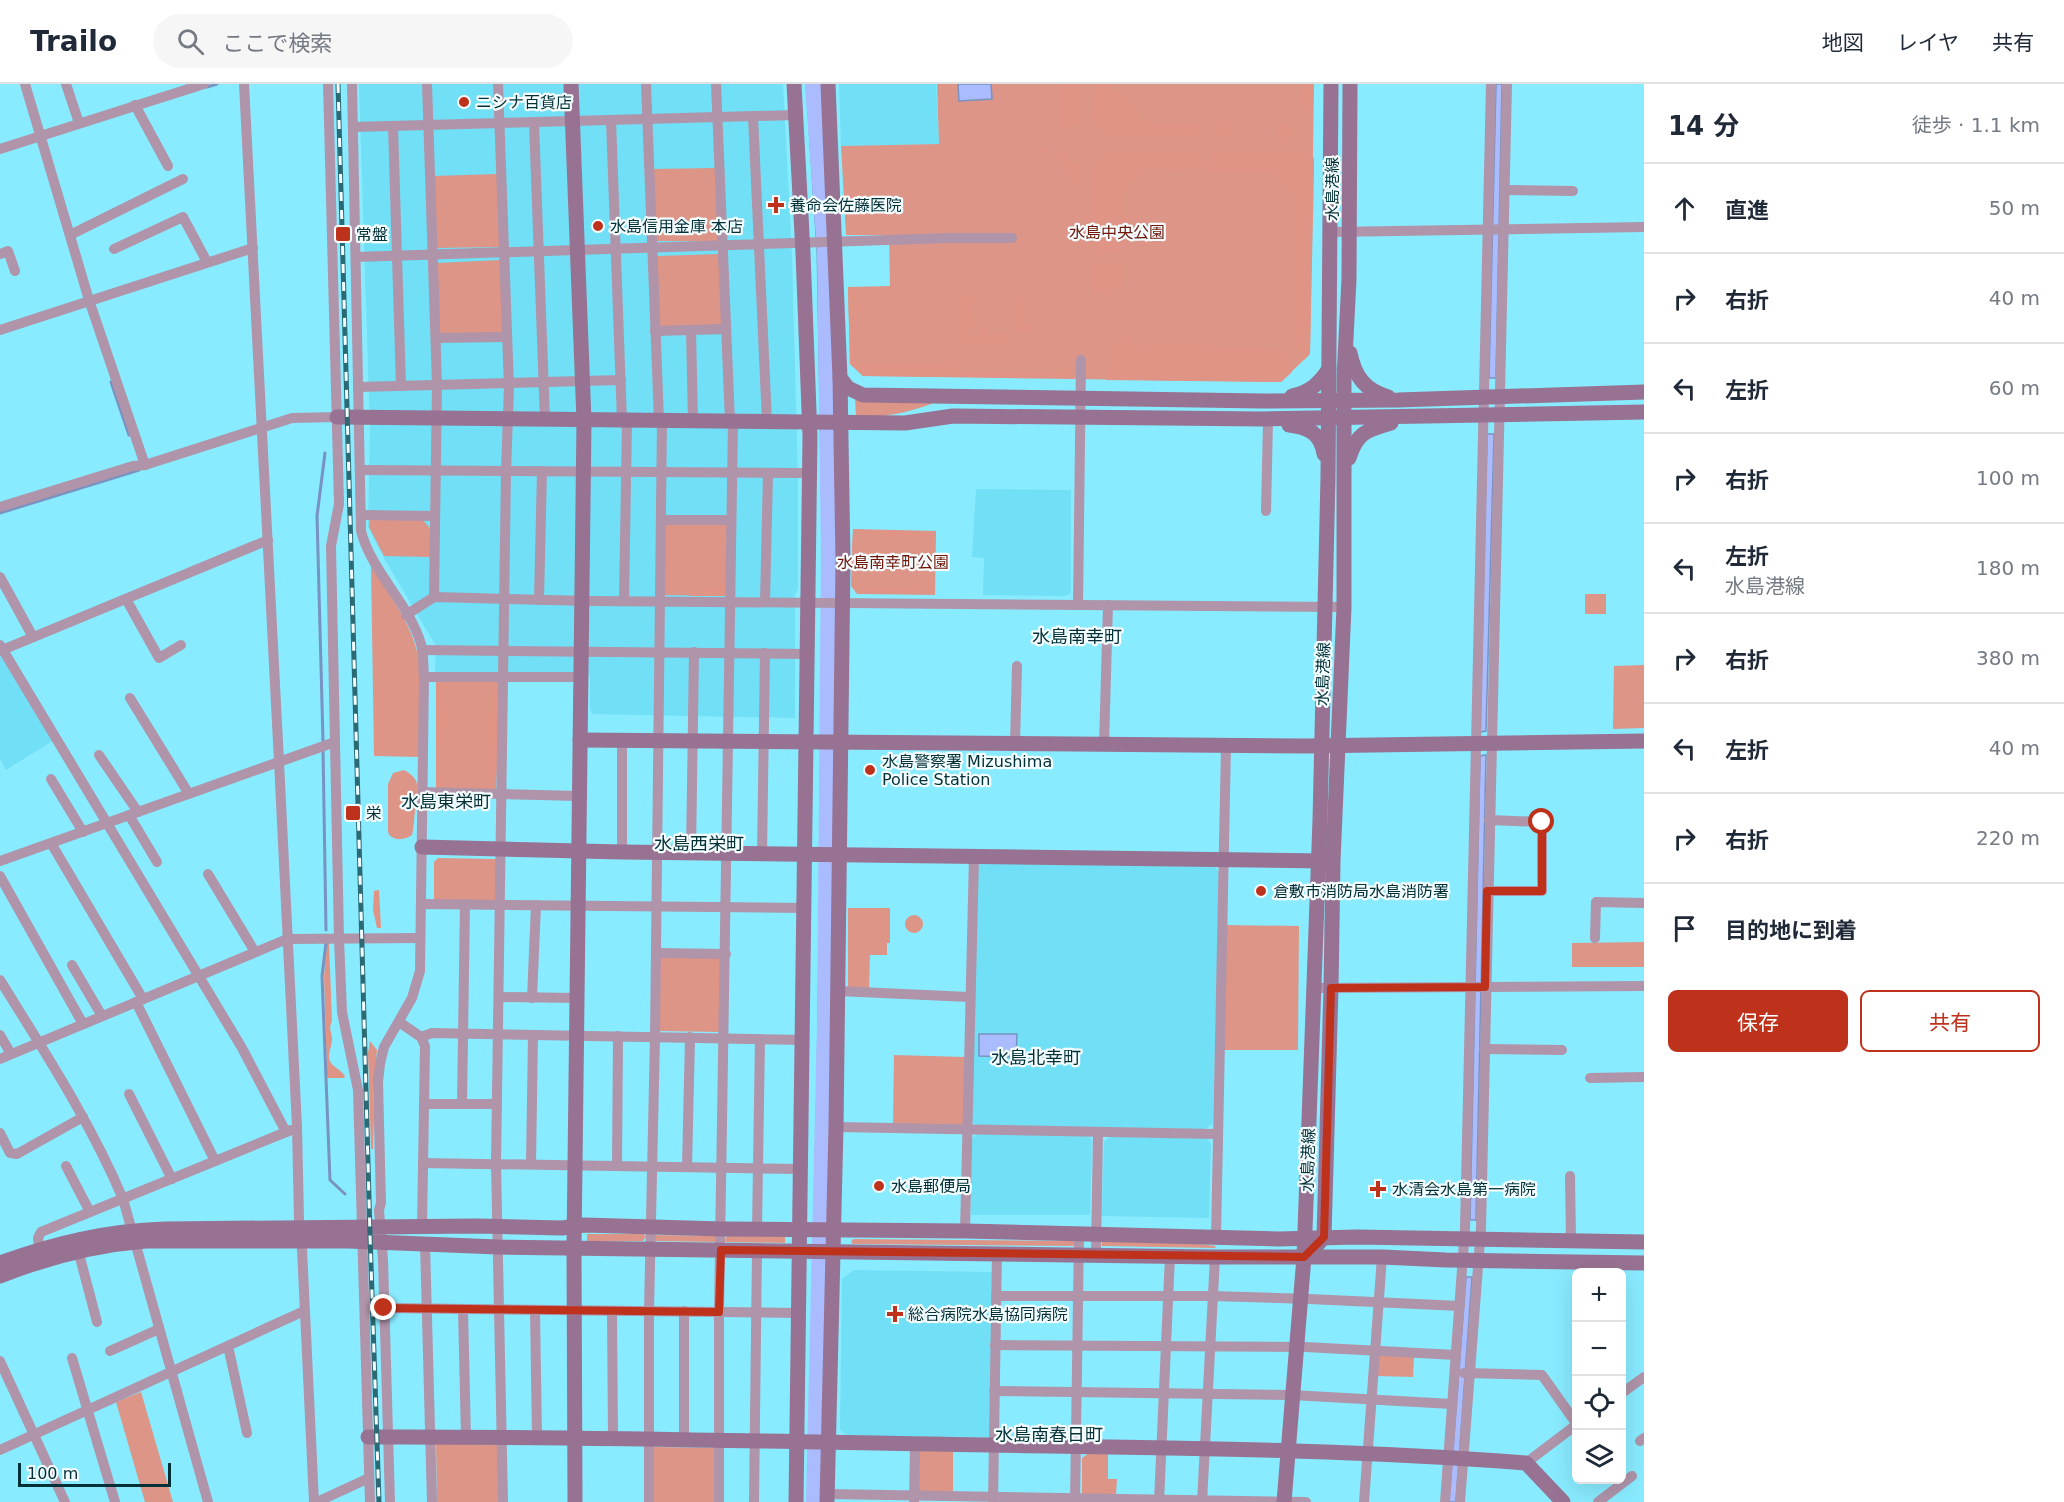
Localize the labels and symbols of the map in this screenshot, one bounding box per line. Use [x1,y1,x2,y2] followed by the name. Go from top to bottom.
[476,93,572,112] place label: ニシナ百貨店
[457,95,471,109] marker: ニシナ百貨店
[1323,157,1342,221] street label: 水島港線
[767,196,785,214] marker: 養命会佐藤医院
[790,196,902,215] place label: 養命会佐藤医院
[610,217,743,236] place label: 水島信用金庫 本店
[591,219,605,233] marker: 水島信用金庫 本店
[1069,223,1165,242] park label: 水島中央公園
[334,225,352,243] marker: 常盤
[356,225,388,244] place label: 常盤
[837,553,949,572] park label: 水島南幸町公園
[1032,626,1122,647] district label: 水島南幸町
[1312,642,1334,706] street label: 水島港線
[882,752,1052,789] place label: 水島警察署 Mizushima Police Station
[863,763,877,777] marker: 水島警察署 Mizushima Police Station
[401,791,491,812] district label: 水島東栄町
[344,804,362,822] marker: 栄
[366,804,382,823] place label: 栄
[1528,808,1554,834] route start
[654,833,744,854] district label: 水島西栄町
[1273,882,1449,901] place label: 倉敷市消防局水島消防署
[1254,884,1268,898] marker: 倉敷市消防局水島消防署
[991,1047,1081,1068] district label: 水島北幸町
[1297,1128,1319,1192] street label: 水島港線
[891,1177,971,1196] place label: 水島郵便局
[872,1179,886,1193] marker: 水島郵便局
[1369,1180,1387,1198] marker: 水清会水島第一病院
[1392,1180,1536,1199] place label: 水清会水島第一病院
[370,1294,396,1320] route end
[886,1305,904,1323] marker: 総合病院水島協同病院
[908,1305,1068,1324] place label: 総合病院水島協同病院
[995,1424,1103,1445] district label: 水島南春日町
[18,1460,171,1488] scale bar

